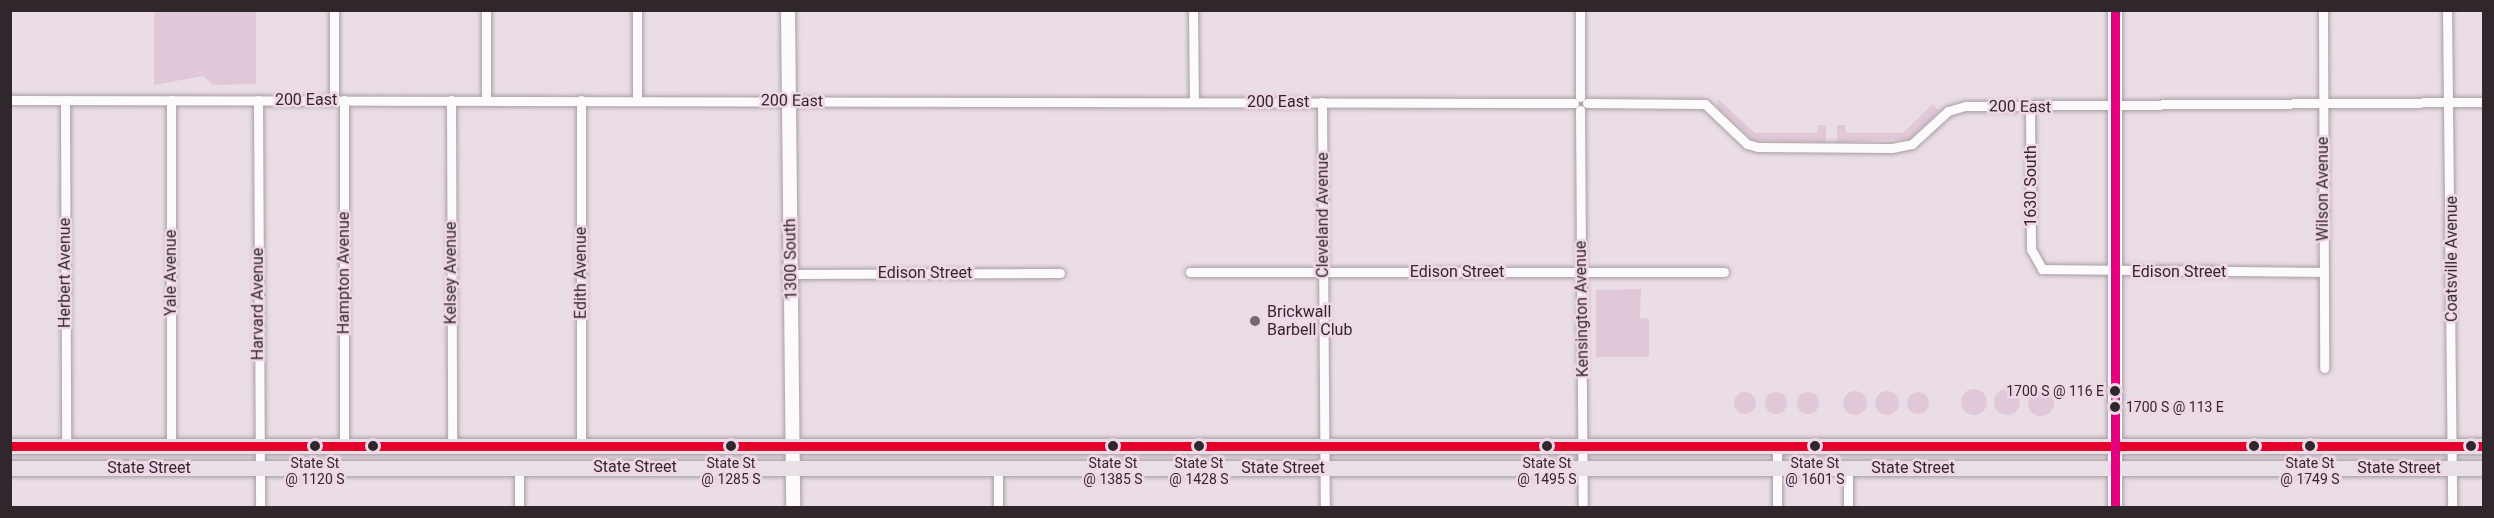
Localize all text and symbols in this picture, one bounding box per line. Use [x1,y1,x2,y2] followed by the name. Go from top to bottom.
[275,90,337,110] street label: 200 East
[761,91,823,111] street label: 200 East
[1247,92,1309,112] street label: 200 East
[1989,97,2051,117] street label: 200 East
[2313,137,2333,241] street label: Wilson Avenue
[2021,145,2041,227] street label: 1630 South
[1313,152,1333,278] street label: Cleveland Avenue
[2442,196,2462,322] street label: Coatsville Avenue
[334,212,354,334] street label: Hampton Avenue
[55,218,75,328] street label: Herbert Avenue
[781,218,801,300] street label: 1300 South
[441,222,461,324] street label: Kelsey Avenue
[571,227,591,319] street label: Edith Avenue
[161,230,181,316] street label: Yale Avenue
[1571,241,1593,377] street label: Kensington Avenue
[248,248,268,360] street label: Harvard Avenue
[1410,262,1504,282] street label: Edison Street
[2132,262,2226,282] street label: Edison Street
[878,263,972,283] street label: Edison Street
[1267,302,1352,340] place label: Brickwall Barbell Club
[1248,314,1262,328] marker: Brickwall Barbell Club
[2006,383,2104,399] place label: 1700 S @ 116 E
[2109,385,2121,397] marker: 1700 S @ 116 E
[2126,399,2224,415] place label: 1700 S @ 113 E
[2109,401,2121,413] marker: 1700 S @ 113 E
[309,440,321,452] marker: State St @ 1120 S
[367,440,379,452] unlabelled marker
[725,440,737,452] marker: State St @ 1285 S
[1107,440,1119,452] marker: State St @ 1385 S
[1193,440,1205,452] marker: State St @ 1428 S
[1541,440,1553,452] marker: State St @ 1495 S
[1809,440,1821,452] marker: State St @ 1601 S
[2248,440,2260,452] unlabelled marker
[2304,440,2316,452] marker: State St @ 1749 S
[2465,440,2477,452] unlabelled marker
[285,455,345,488] place label: State St @ 1120 S
[701,455,761,488] place label: State St @ 1285 S
[1083,455,1143,488] place label: State St @ 1385 S
[1169,455,1229,488] place label: State St @ 1428 S
[1517,455,1577,488] place label: State St @ 1495 S
[1785,455,1845,488] place label: State St @ 1601 S
[2280,455,2340,488] place label: State St @ 1749 S
[593,457,677,477] street label: State Street
[107,458,191,478] street label: State Street
[1241,458,1325,478] street label: State Street
[1871,458,1955,478] street label: State Street
[2357,458,2441,478] street label: State Street

